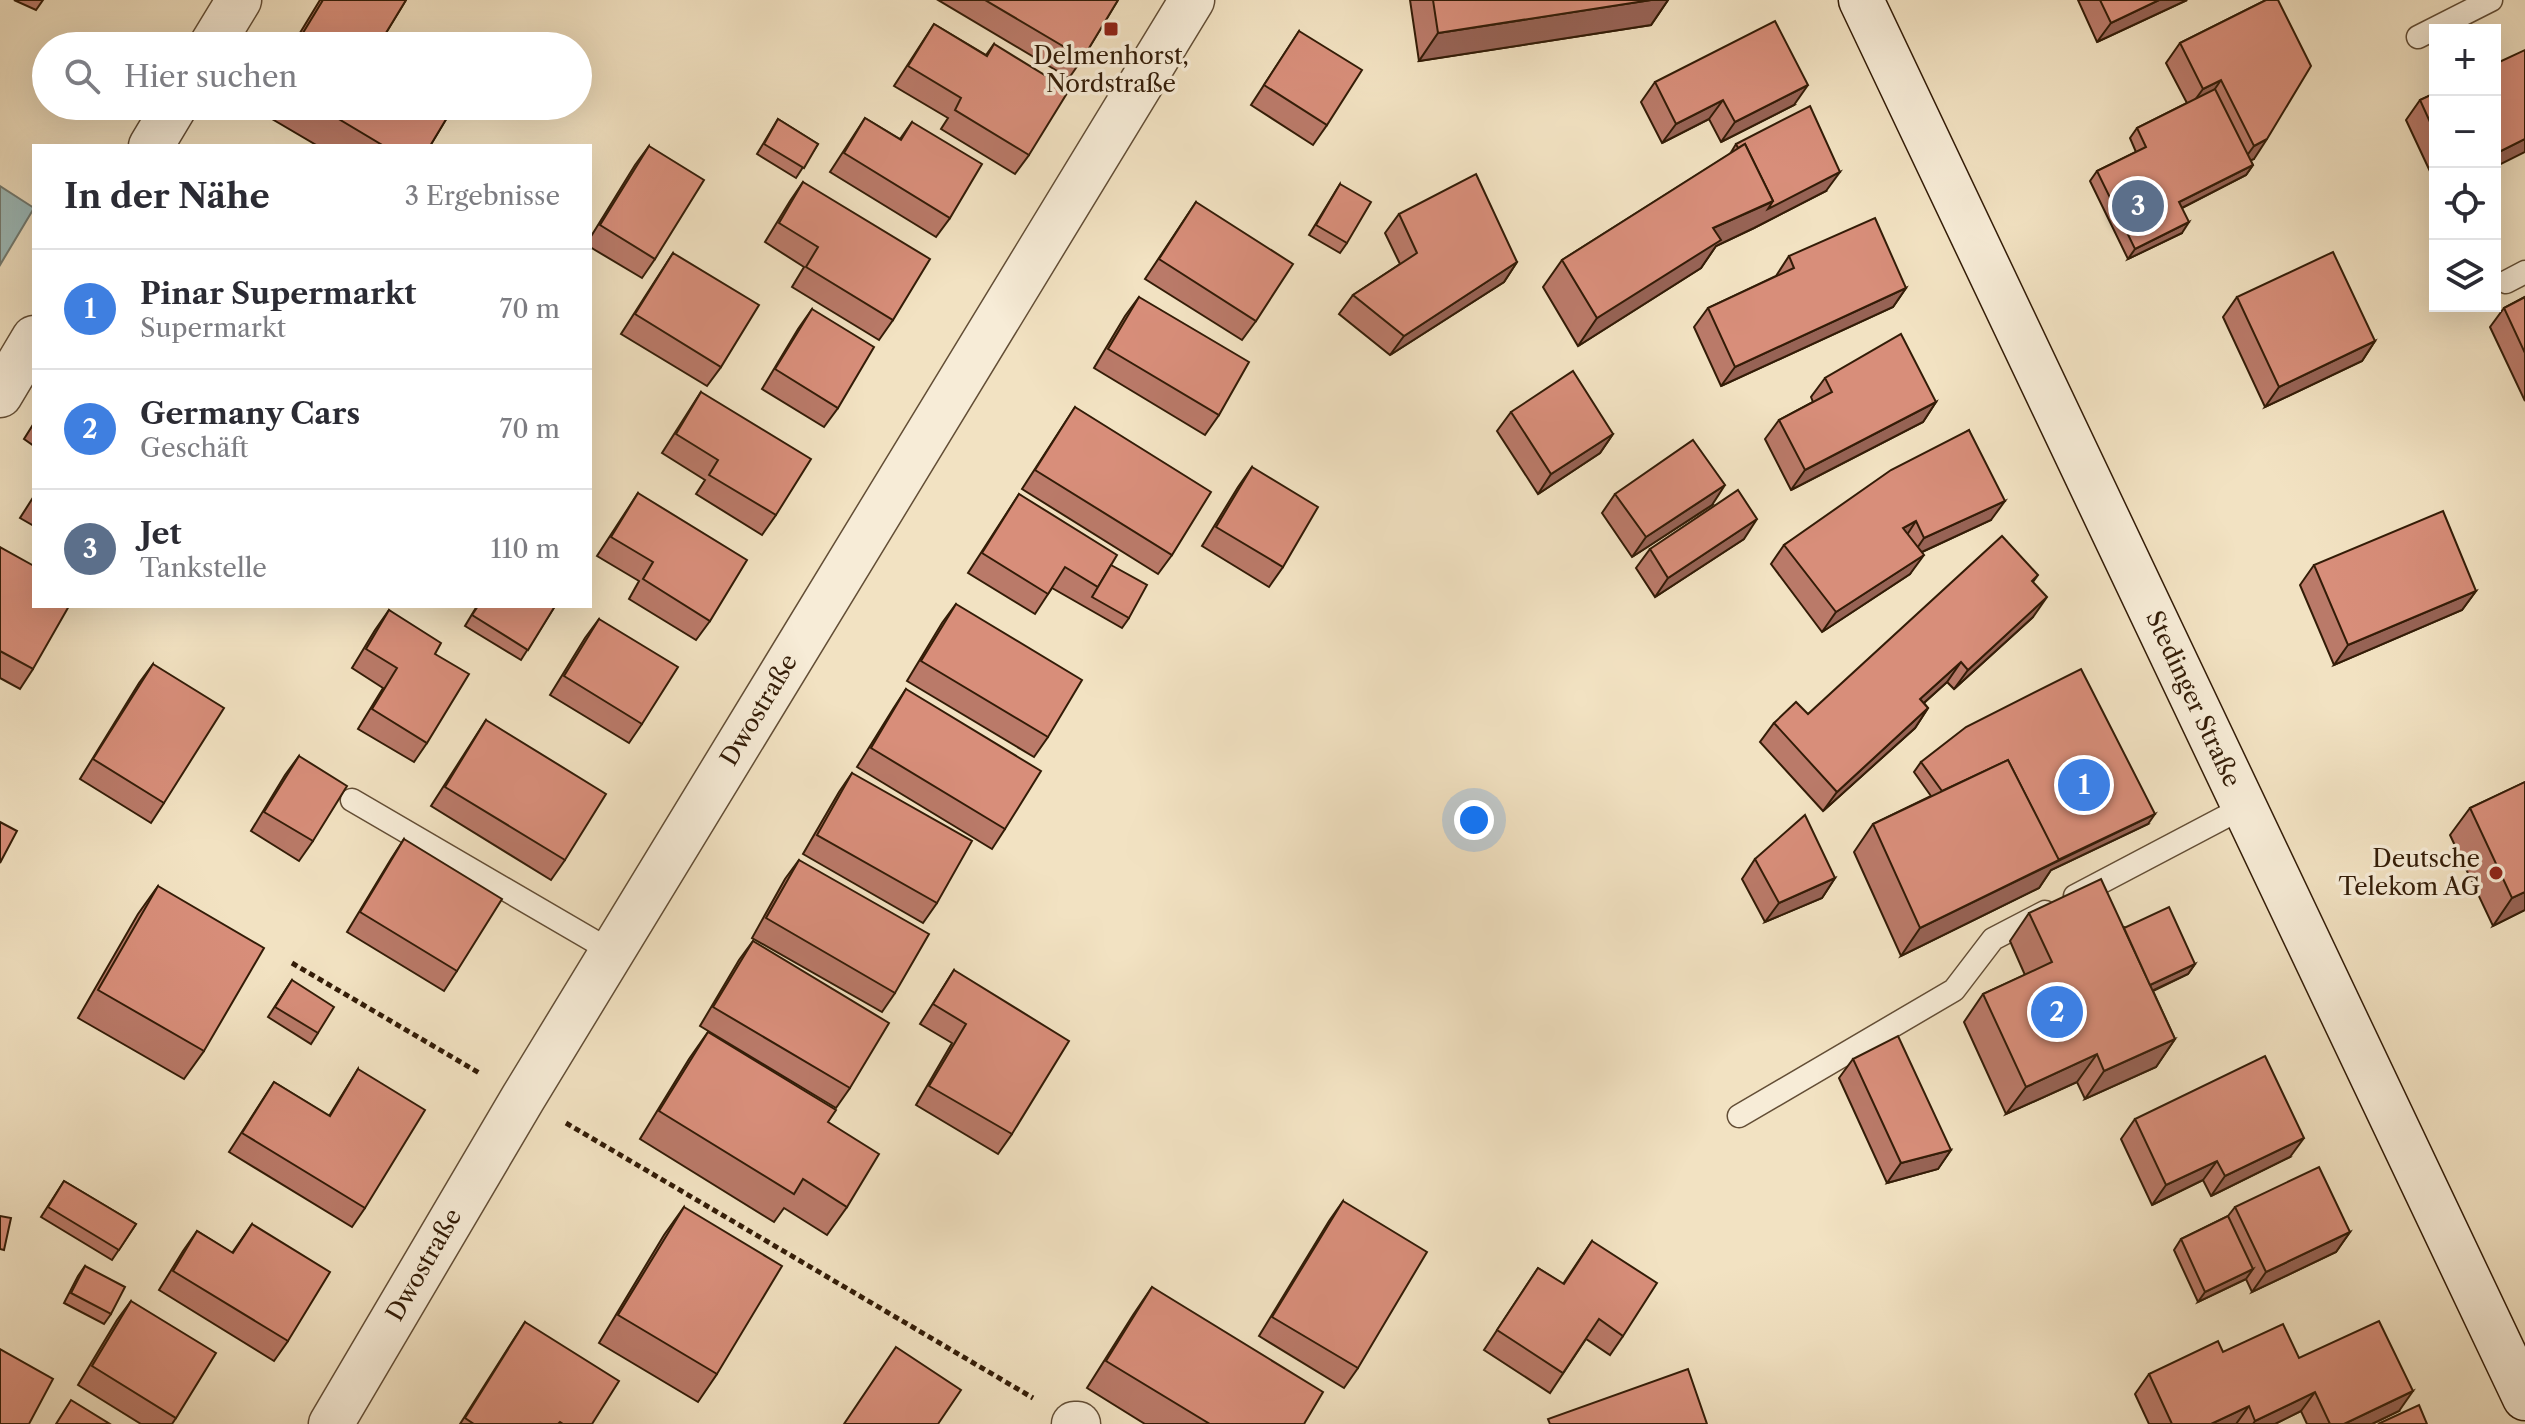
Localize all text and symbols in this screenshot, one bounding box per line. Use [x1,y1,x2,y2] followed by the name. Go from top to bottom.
[1102,20,1120,38] marker: Delmenhorst, Nordstraße
[2429,24,2501,312] map controls
[2429,24,2501,96] button: +
[32,32,592,120] search box
[1033,41,1189,98] place label: Delmenhorst, Nordstraße
[60,54,104,98] icon: search
[124,58,297,95] text: Hier suchen
[2429,96,2501,168] button: −
[2429,168,2501,240] button: locate
[64,175,270,217] text: In der Nähe
[2112,176,2164,236] pin: 3
[405,180,560,212] text: 3 Ergebnisse
[2429,240,2501,312] button: layers
[140,275,416,312] text: Pinar Supermarkt
[84,293,96,325] text: 1
[500,293,560,325] text: 70 m
[140,312,286,344] text: Supermarkt
[140,395,360,432] text: Germany Cars
[82,413,98,445] text: 2
[500,413,560,445] text: 70 m
[140,432,248,464] text: Geschäft
[140,515,182,552] text: Jet
[83,533,97,565] text: 3
[491,533,560,565] text: 110 m
[140,552,267,584] text: Tankstelle
[2140,606,2247,791] street label: Stedinger Straße
[714,649,803,771] street label: Dwostraße
[2058,755,2110,815] pin: 1
[1454,800,1494,840] your location
[2339,844,2480,901] place label: Deutsche Telekom AG
[2487,864,2505,882] marker: Deutsche Telekom AG
[2031,982,2083,1042] pin: 2
[380,1203,467,1326] street label: Dwostraße

